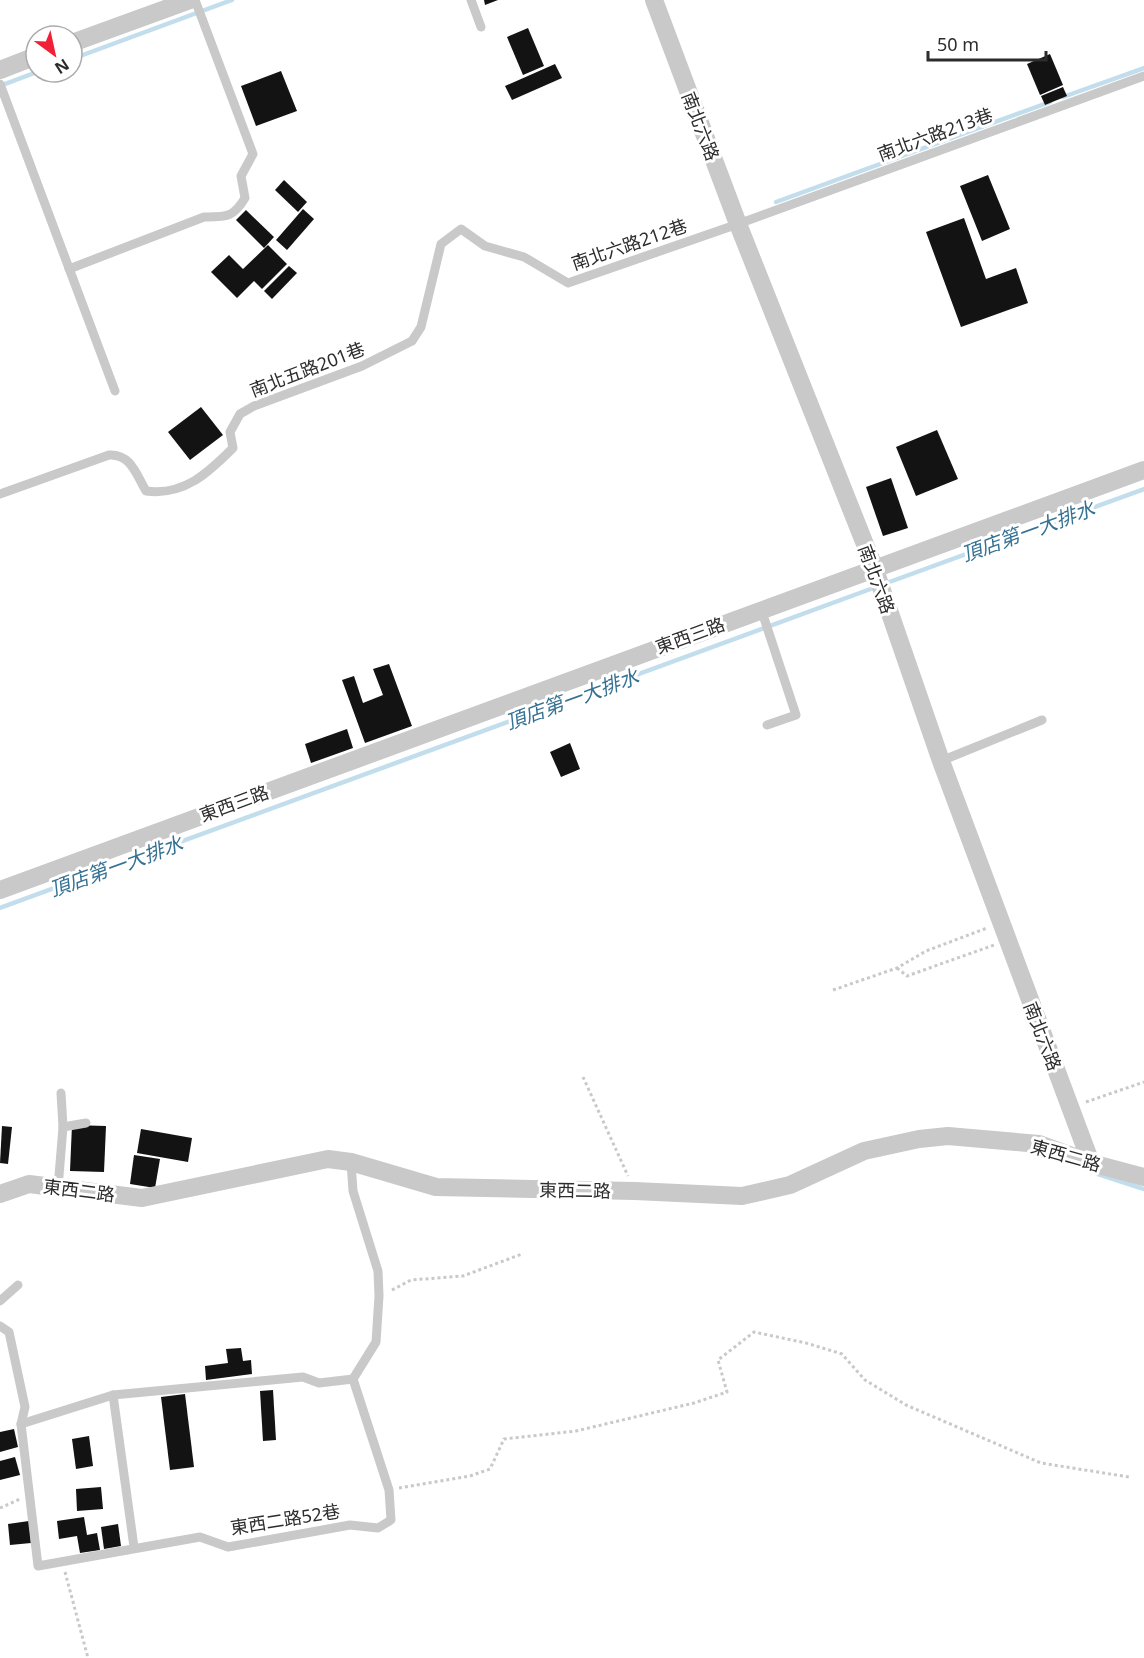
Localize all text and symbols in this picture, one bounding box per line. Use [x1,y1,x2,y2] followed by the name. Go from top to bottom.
[24,24,84,84] north arrow
[928,24,1046,62] scale bar
[937,32,979,56] text: 50 m
[51,54,74,79] text: N
[677,88,725,164] street label: 南北六路
[874,102,996,166] street label: 南北六路213巷
[568,213,690,275] street label: 南北六路212巷
[246,336,368,402] street label: 南北五路201巷
[958,494,1099,568] water label: 頂店第一大排水
[853,541,901,617] street label: 南北六路
[652,611,728,659] street label: 東西三路
[502,662,643,736] water label: 頂店第一大排水
[196,779,272,827] street label: 東西三路
[46,829,187,903] water label: 頂店第一大排水
[1019,998,1067,1074] street label: 南北六路
[1028,1134,1104,1176] street label: 東西二路
[42,1174,116,1206] street label: 東西二路
[539,1177,611,1203] street label: 東西二路
[229,1498,341,1540] street label: 東西二路52巷

